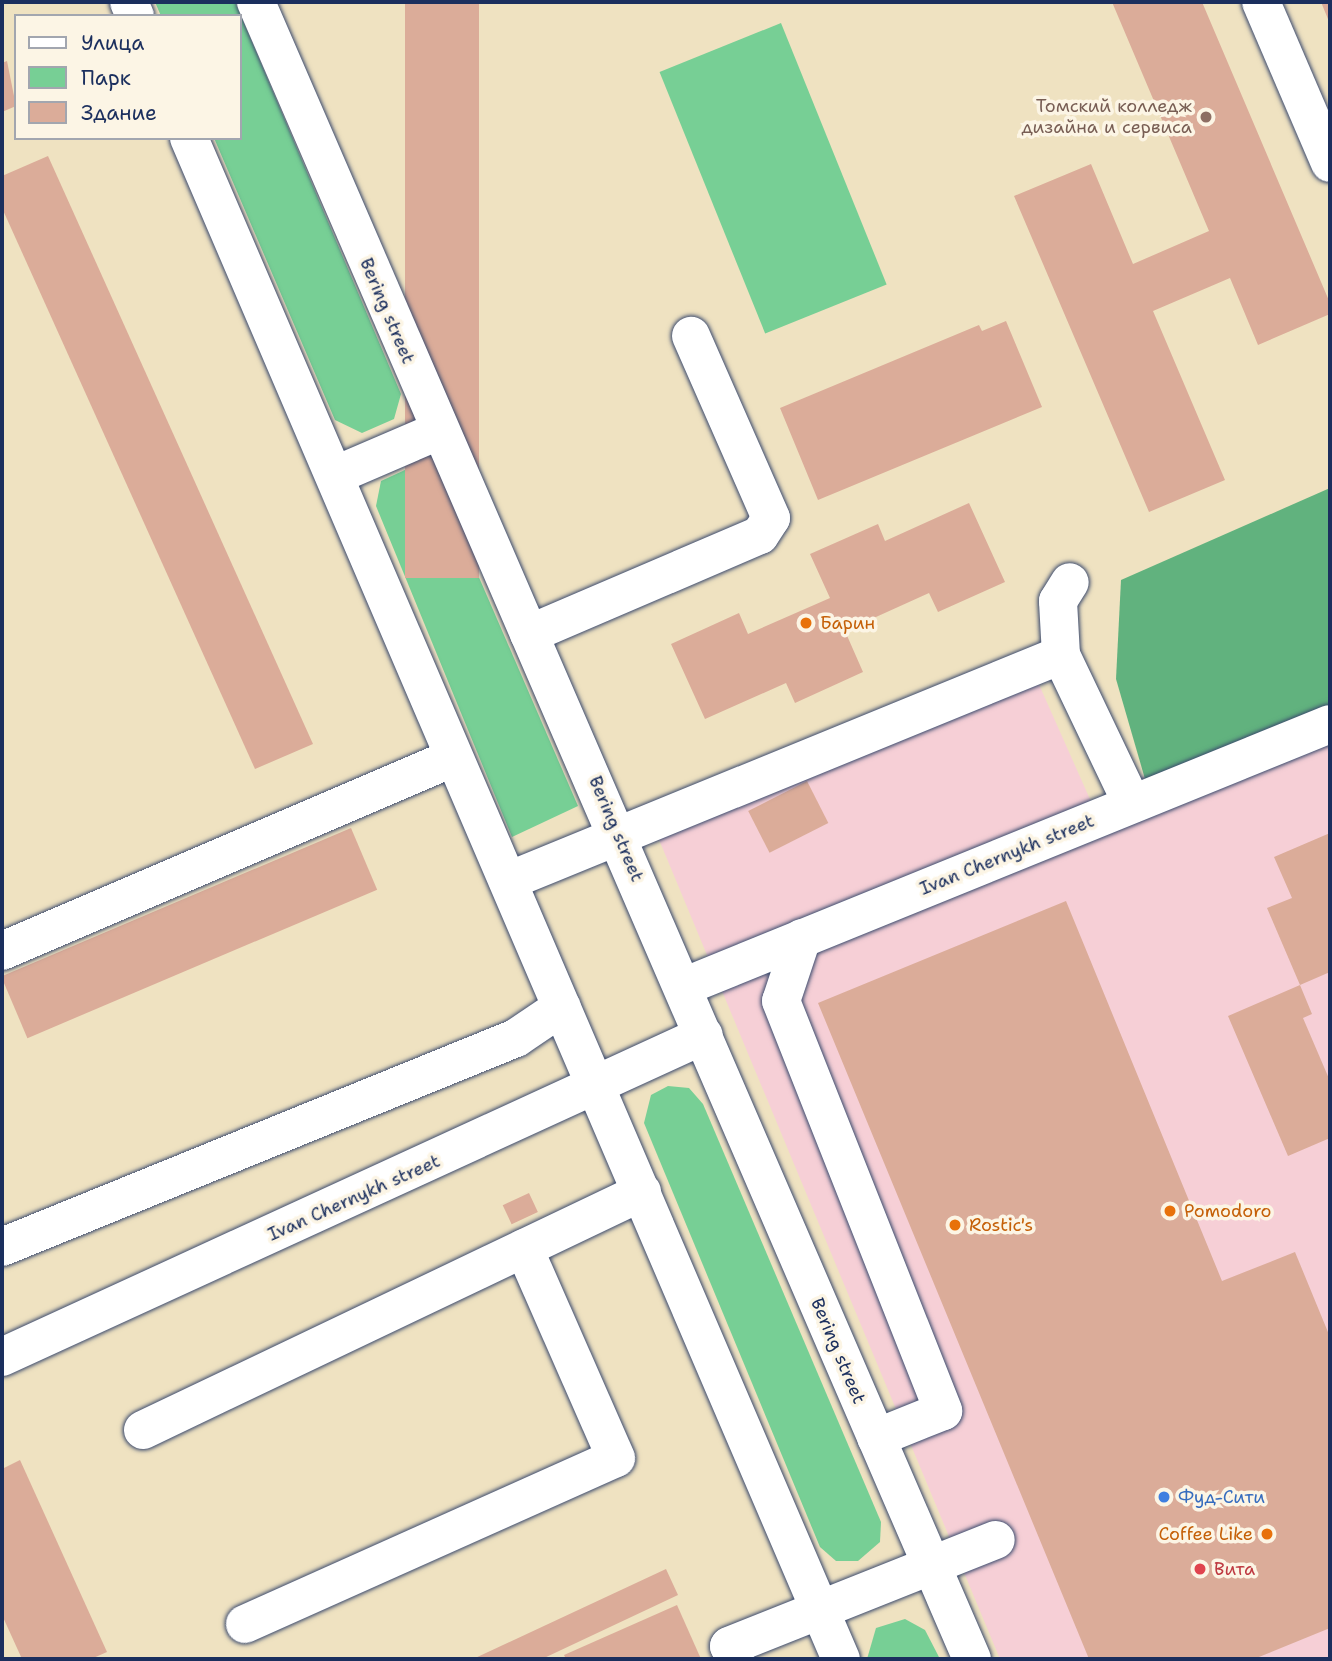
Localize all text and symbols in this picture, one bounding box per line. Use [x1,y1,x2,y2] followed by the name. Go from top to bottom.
[14,14,242,140] legend
[81,29,144,57] text: Улица
[81,64,131,92] text: Парк
[1021,96,1192,138] place label: Томский колледж дизайна и сервиса
[81,99,157,127] text: Здание
[1198,109,1214,125] marker: Томский колледж дизайна и сервиса
[355,255,419,367] street label: Bering street
[820,612,875,634] place label: Барин
[798,615,814,631] marker: Барин
[584,773,648,885] street label: Bering street
[917,810,1097,900] street label: Ivan Chernykh street
[265,1150,443,1246] street label: Ivan Chernykh street
[1184,1200,1271,1222] place label: Pomodoro
[1162,1203,1178,1219] marker: Pomodoro
[969,1214,1033,1236] place label: Rostic's
[947,1217,963,1233] marker: Rostic's
[806,1295,870,1407] street label: Bering street
[1178,1486,1265,1508] place label: Фуд-Сити
[1156,1489,1172,1505] marker: Фуд-Сити
[1158,1523,1253,1545] place label: Coffee Like
[1259,1526,1275,1542] marker: Coffee Like
[1214,1558,1255,1580] place label: Вита
[1192,1561,1208,1577] marker: Вита

